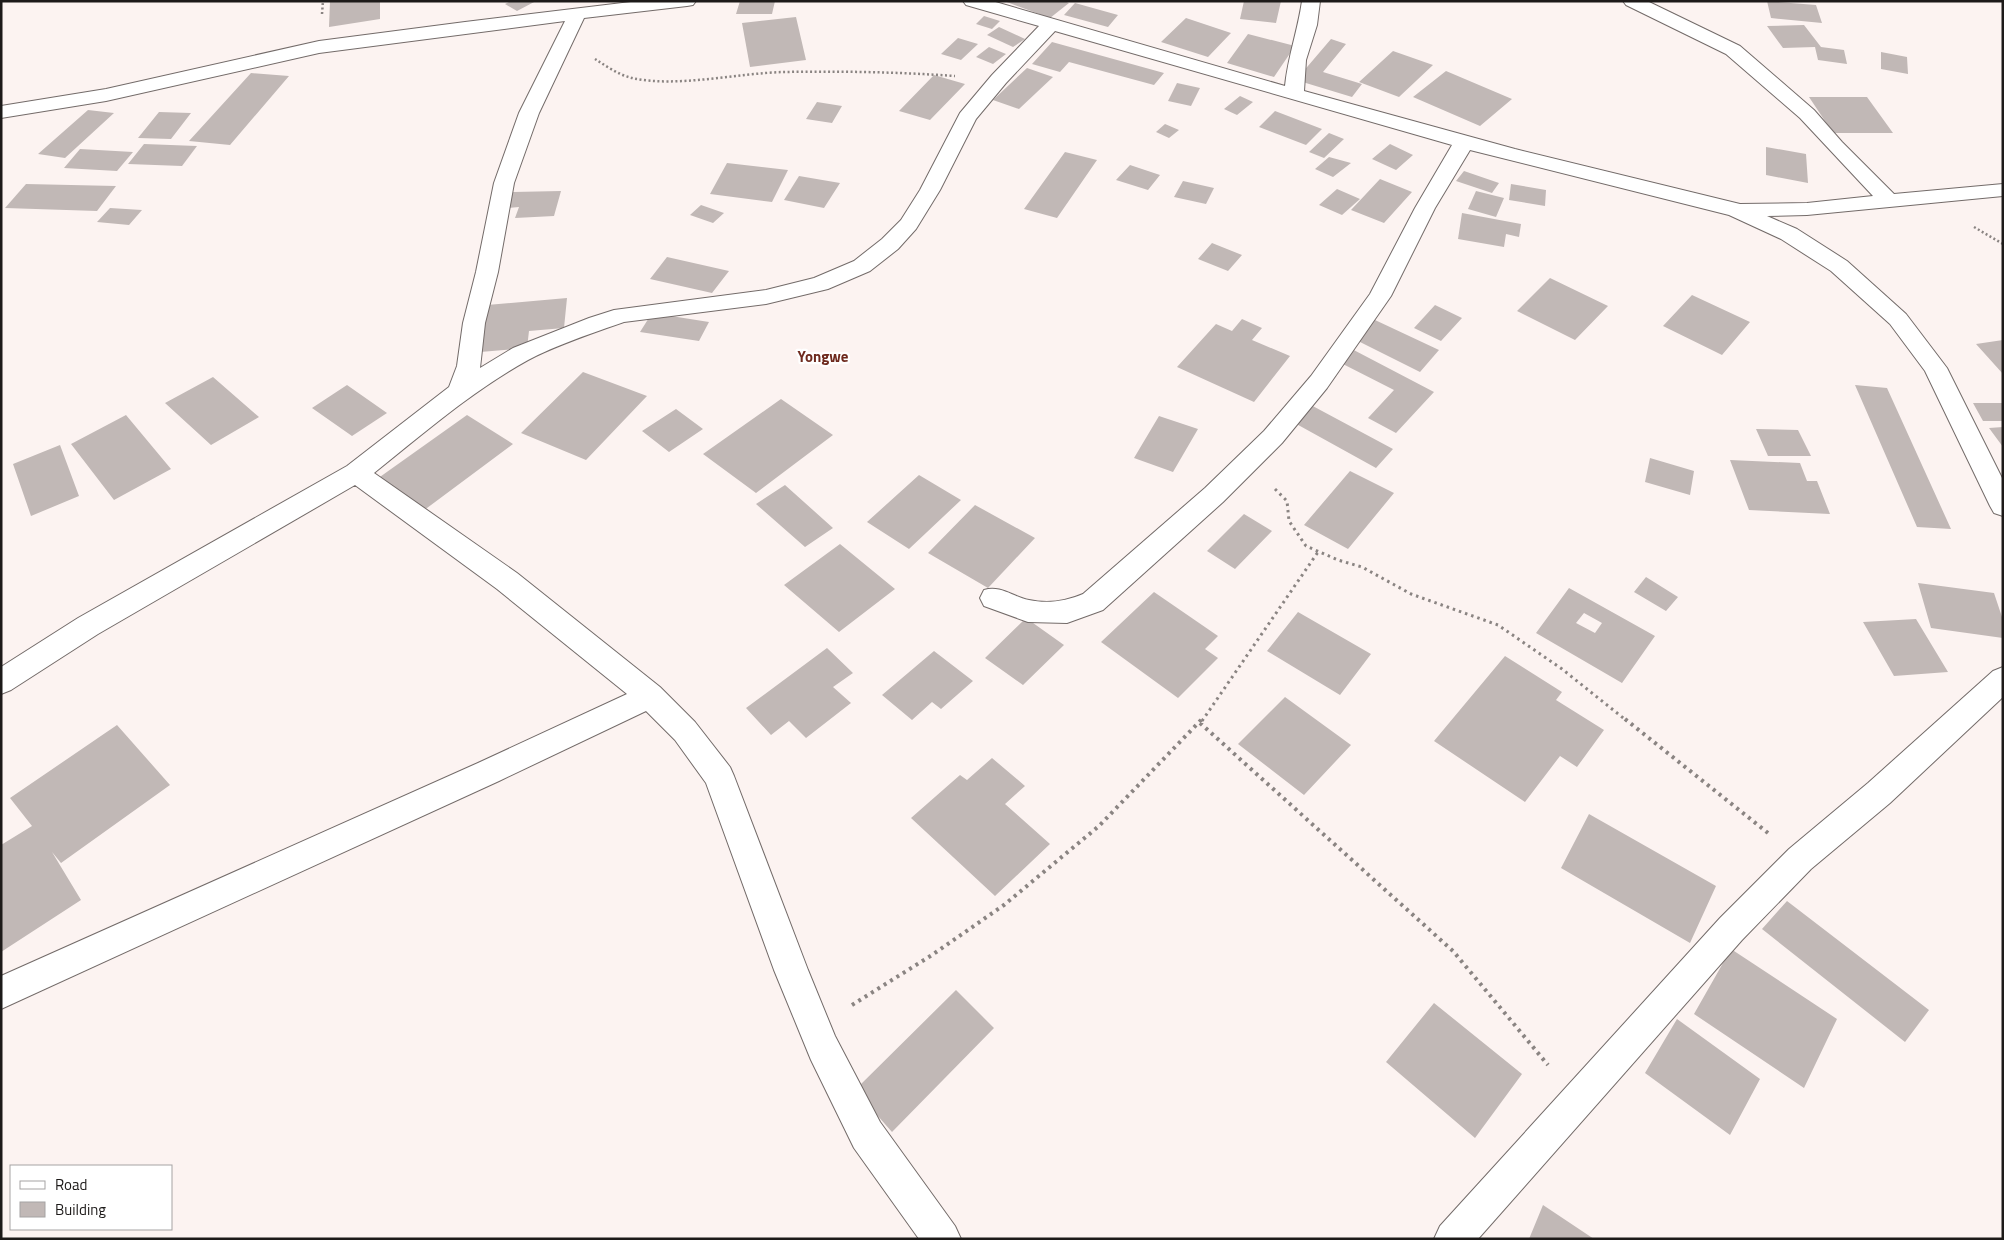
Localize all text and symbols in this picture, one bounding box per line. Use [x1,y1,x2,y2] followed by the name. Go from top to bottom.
[798,345,849,368] district label: Yongwe
[10,1165,172,1230] legend
[55,1173,87,1196] text: Road
[55,1198,106,1221] text: Building

